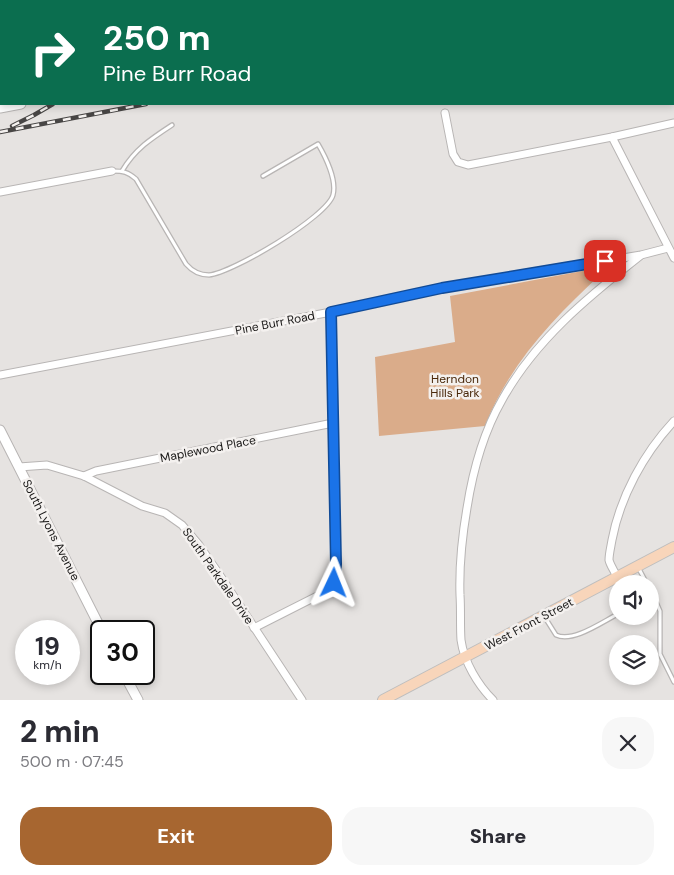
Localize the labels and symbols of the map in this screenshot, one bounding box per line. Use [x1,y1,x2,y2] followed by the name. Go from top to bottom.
[584,240,626,282] pin
[234,307,316,339] street label: Pine Burr Road
[430,371,480,401] park label: Herndon Hills Park
[159,432,257,466] street label: Maplewood Place
[19,477,84,583] street label: South Lyons Avenue
[179,525,257,627] street label: South Parkdale Drive
[307,556,359,608] position arrow
[482,594,576,654] street label: West Front Street
[90,620,155,685] speed limit sign: 30

